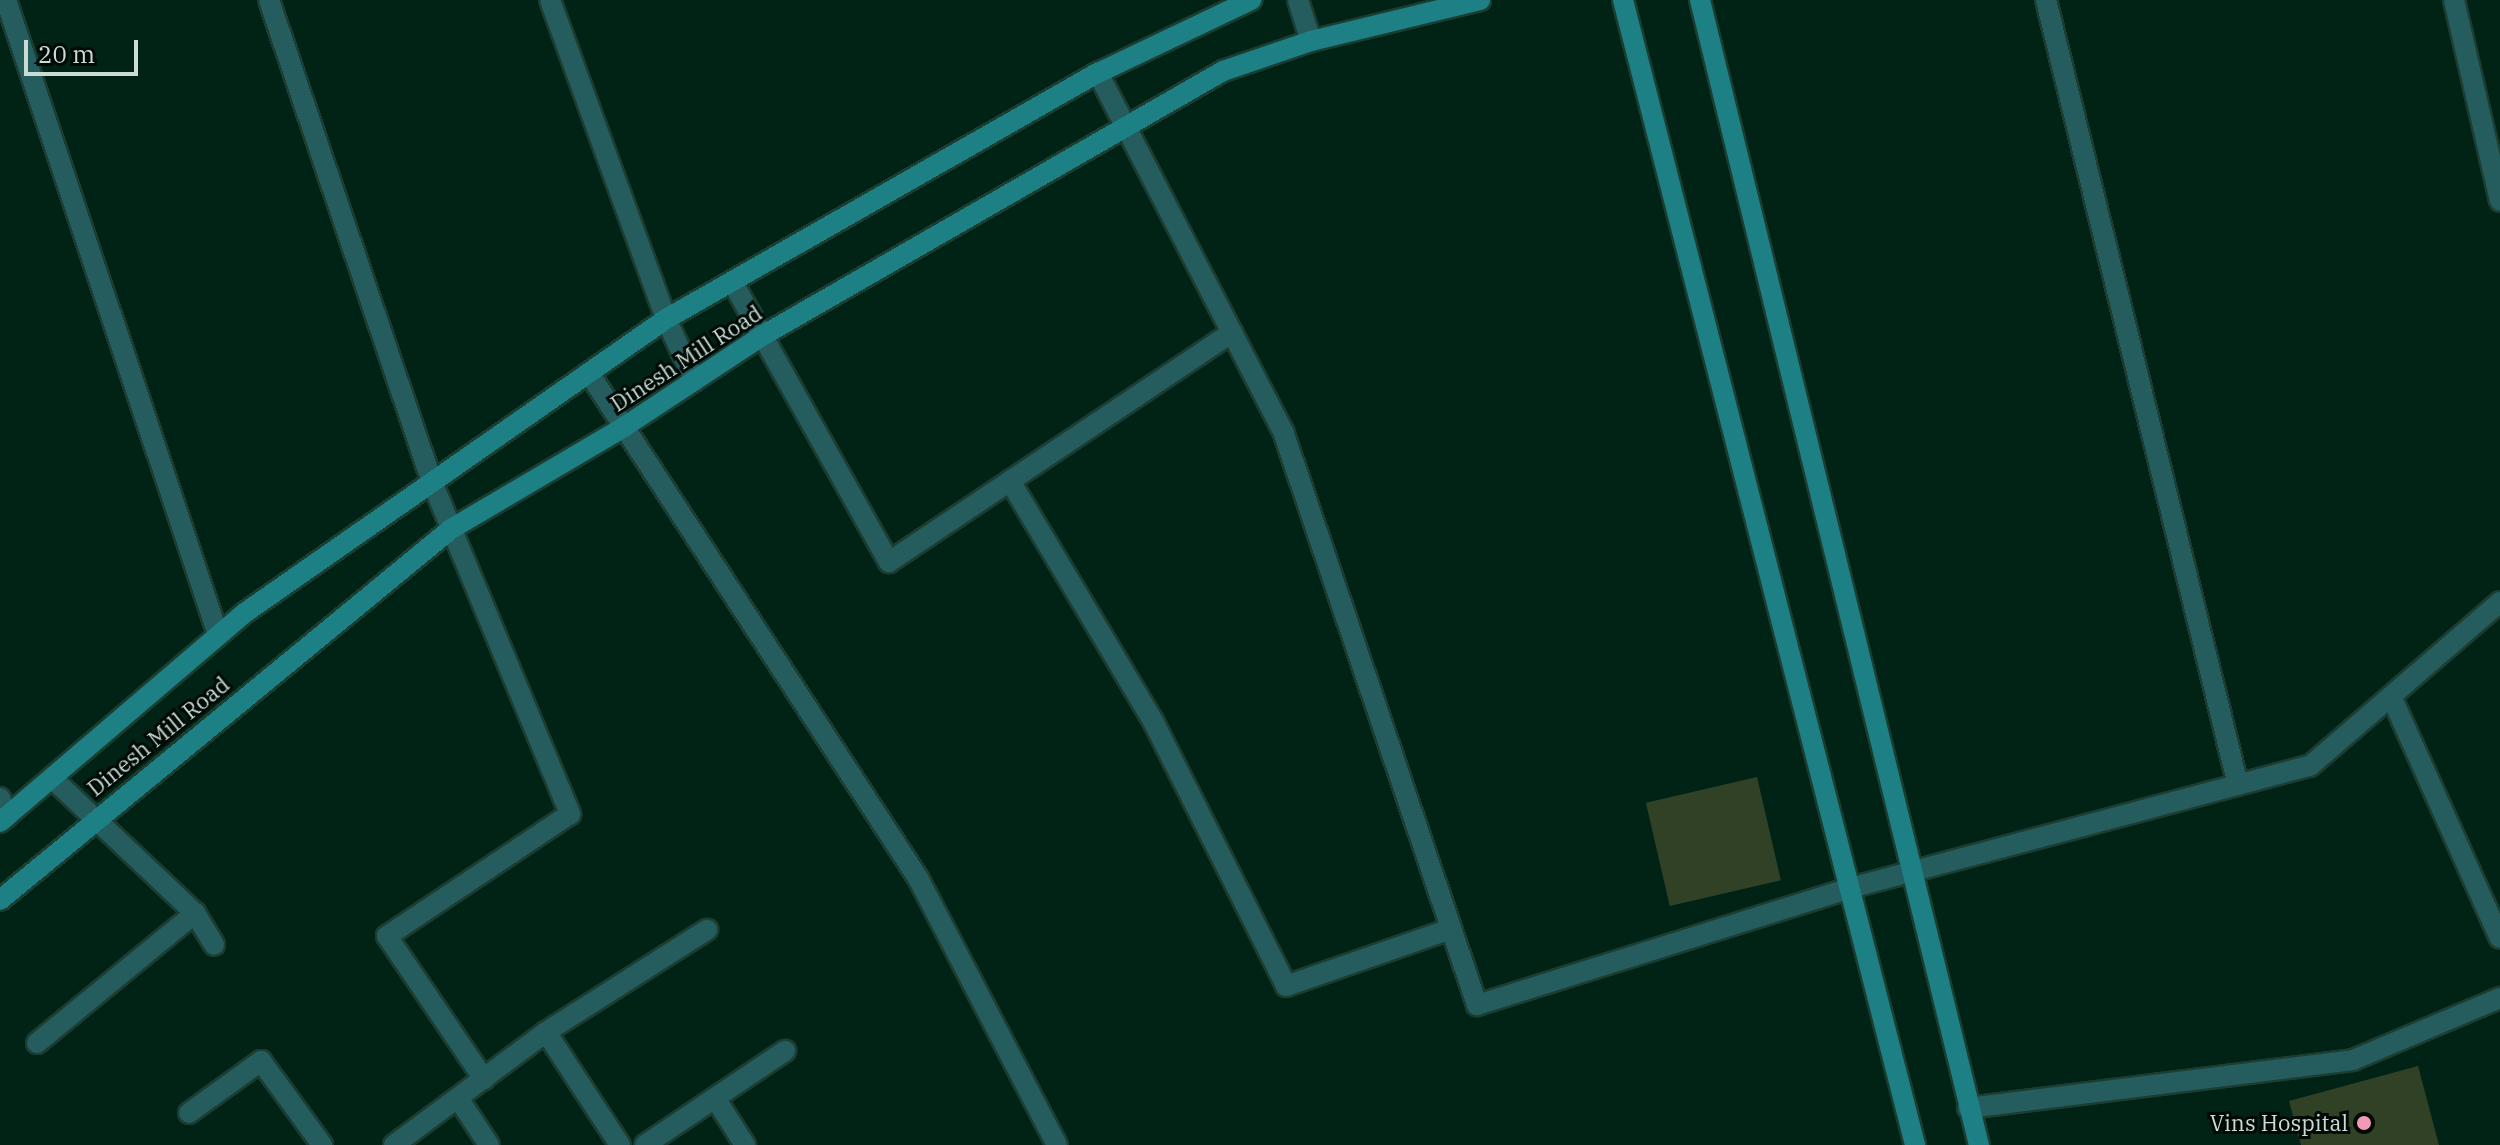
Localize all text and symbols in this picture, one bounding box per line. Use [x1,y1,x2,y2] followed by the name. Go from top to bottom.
[28,24,142,74] scale bar
[38,38,95,70] text: 20 m
[606,299,766,417] street label: Dinesh Mill Road
[82,671,234,801] street label: Dinesh Mill Road
[2210,1110,2348,1136] place label: Vins Hospital
[2355,1114,2373,1132] marker: Vins Hospital

